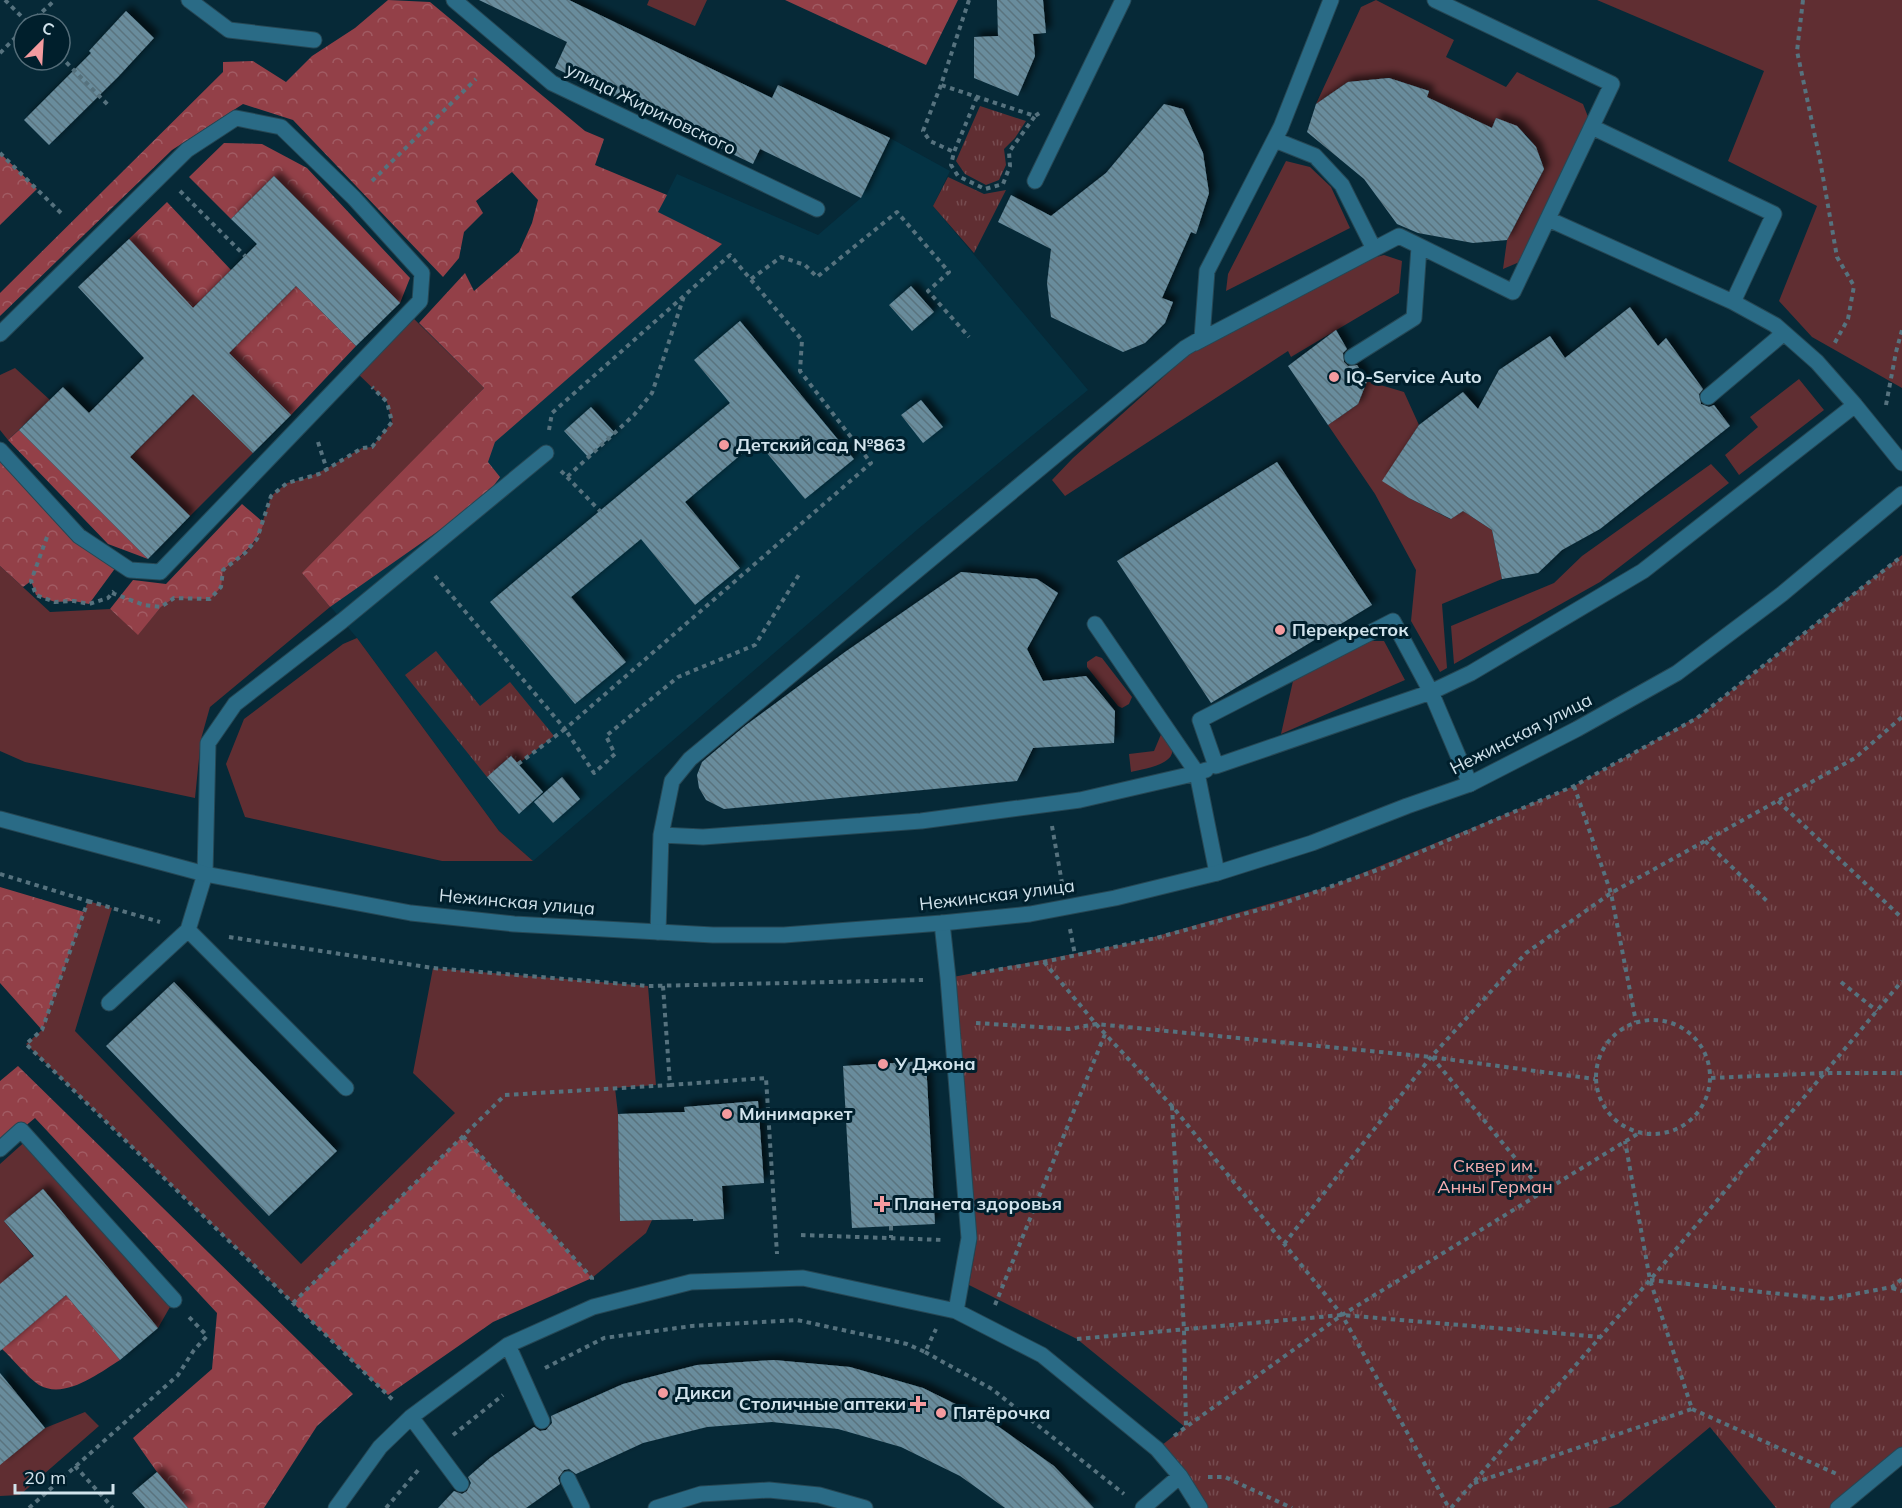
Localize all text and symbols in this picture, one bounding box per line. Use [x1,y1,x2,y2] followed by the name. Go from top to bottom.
[12,12,72,72] north arrow
[39,17,57,40] text: С
[562,57,740,160] street label: улица Жириновского
[1346,365,1482,388] place label: IQ-Service Auto
[1327,370,1341,384] marker: IQ-Service Auto
[736,433,906,456] place label: Детский сад №863
[717,438,731,452] marker: Детский сад №863
[1292,618,1409,641] place label: Перекресток
[1273,623,1287,637] marker: Перекресток
[1446,688,1596,779] street label: Нежинская улица
[918,874,1076,915] street label: Нежинская улица
[438,883,596,920] street label: Нежинская улица
[894,1052,976,1075] place label: У Джона
[876,1057,890,1071] marker: У Джона
[739,1102,853,1125] place label: Минимаркет
[720,1107,734,1121] marker: Минимаркет
[1437,1154,1553,1198] park label: Сквер им. Анны Герман
[894,1192,1062,1215] place label: Планета здоровья
[875,1197,889,1211] marker: Планета здоровья
[675,1381,732,1404] place label: Дикси
[656,1386,670,1400] marker: Дикси
[739,1392,906,1415] place label: Столичные аптеки
[911,1397,925,1411] marker: Столичные аптеки
[953,1401,1050,1424] place label: Пятёрочка
[934,1406,948,1420] marker: Пятёрочка
[15,1457,112,1495] scale bar
[24,1466,66,1489] text: 20 m

